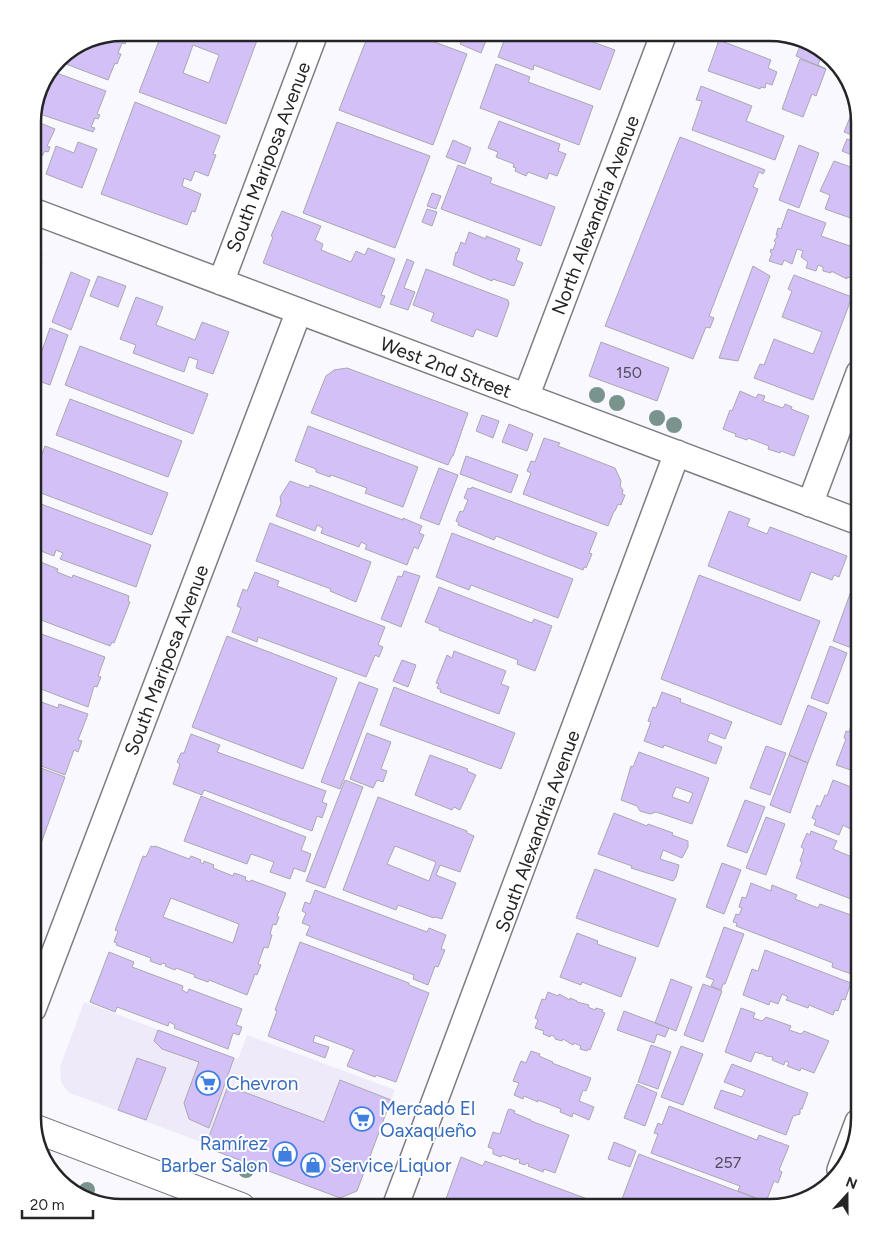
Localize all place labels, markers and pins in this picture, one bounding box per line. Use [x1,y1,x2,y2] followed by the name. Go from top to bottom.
[195,1070,221,1096] supermarket icon: Chevron
[226,1072,298,1095] place label: Chevron
[380,1097,477,1142] place label: Mercado El Oaxaqueño
[349,1106,375,1132] supermarket icon: Mercado El Oaxaqueño
[160,1132,268,1177] place label: Ramírez Barber Salon
[272,1141,298,1167] shop icon: Ramírez Barber Salon
[300,1152,326,1178] shop icon: Service Liquor
[330,1154,452,1177] place label: Service Liquor

